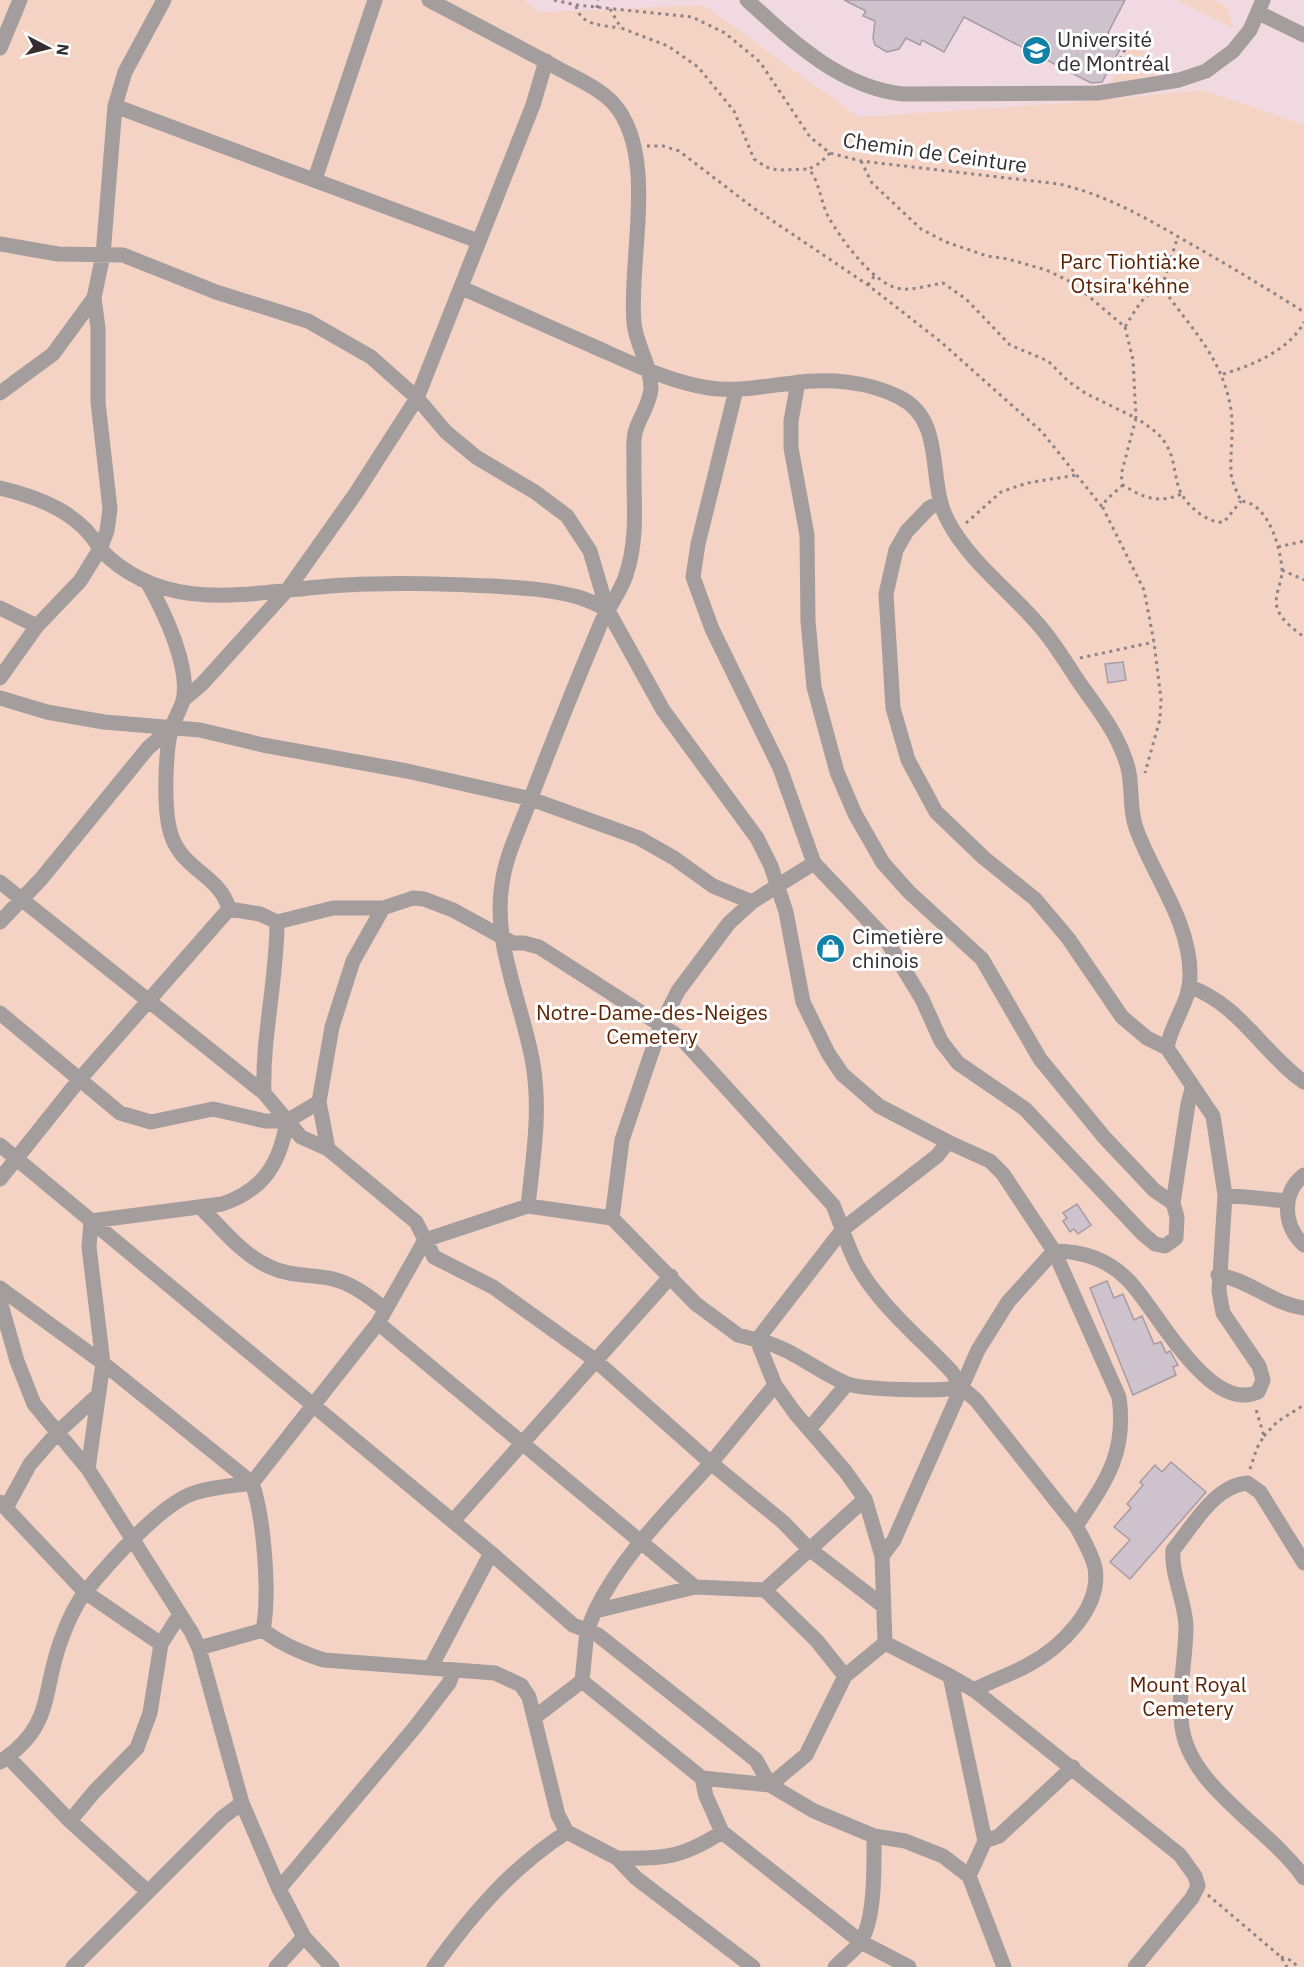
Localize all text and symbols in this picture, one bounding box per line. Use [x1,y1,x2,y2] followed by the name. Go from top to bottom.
[18,18,78,78] north arrow
[1057,25,1170,77] place label: Université de Montréal
[1020,35,1052,67] school or university icon: Université de Montréal
[52,43,74,57] text: N
[841,125,1029,179] street label: Chemin de Ceinture
[1060,247,1200,299] park label: Parc Tiohtià:ke Otsira'kéhne
[852,922,943,974] place label: Cimetière chinois
[815,932,847,964] shop icon: Cimetière chinois
[536,998,768,1050] park label: Notre-Dame-des-Neiges Cemetery
[1130,1670,1247,1722] park label: Mount Royal Cemetery

